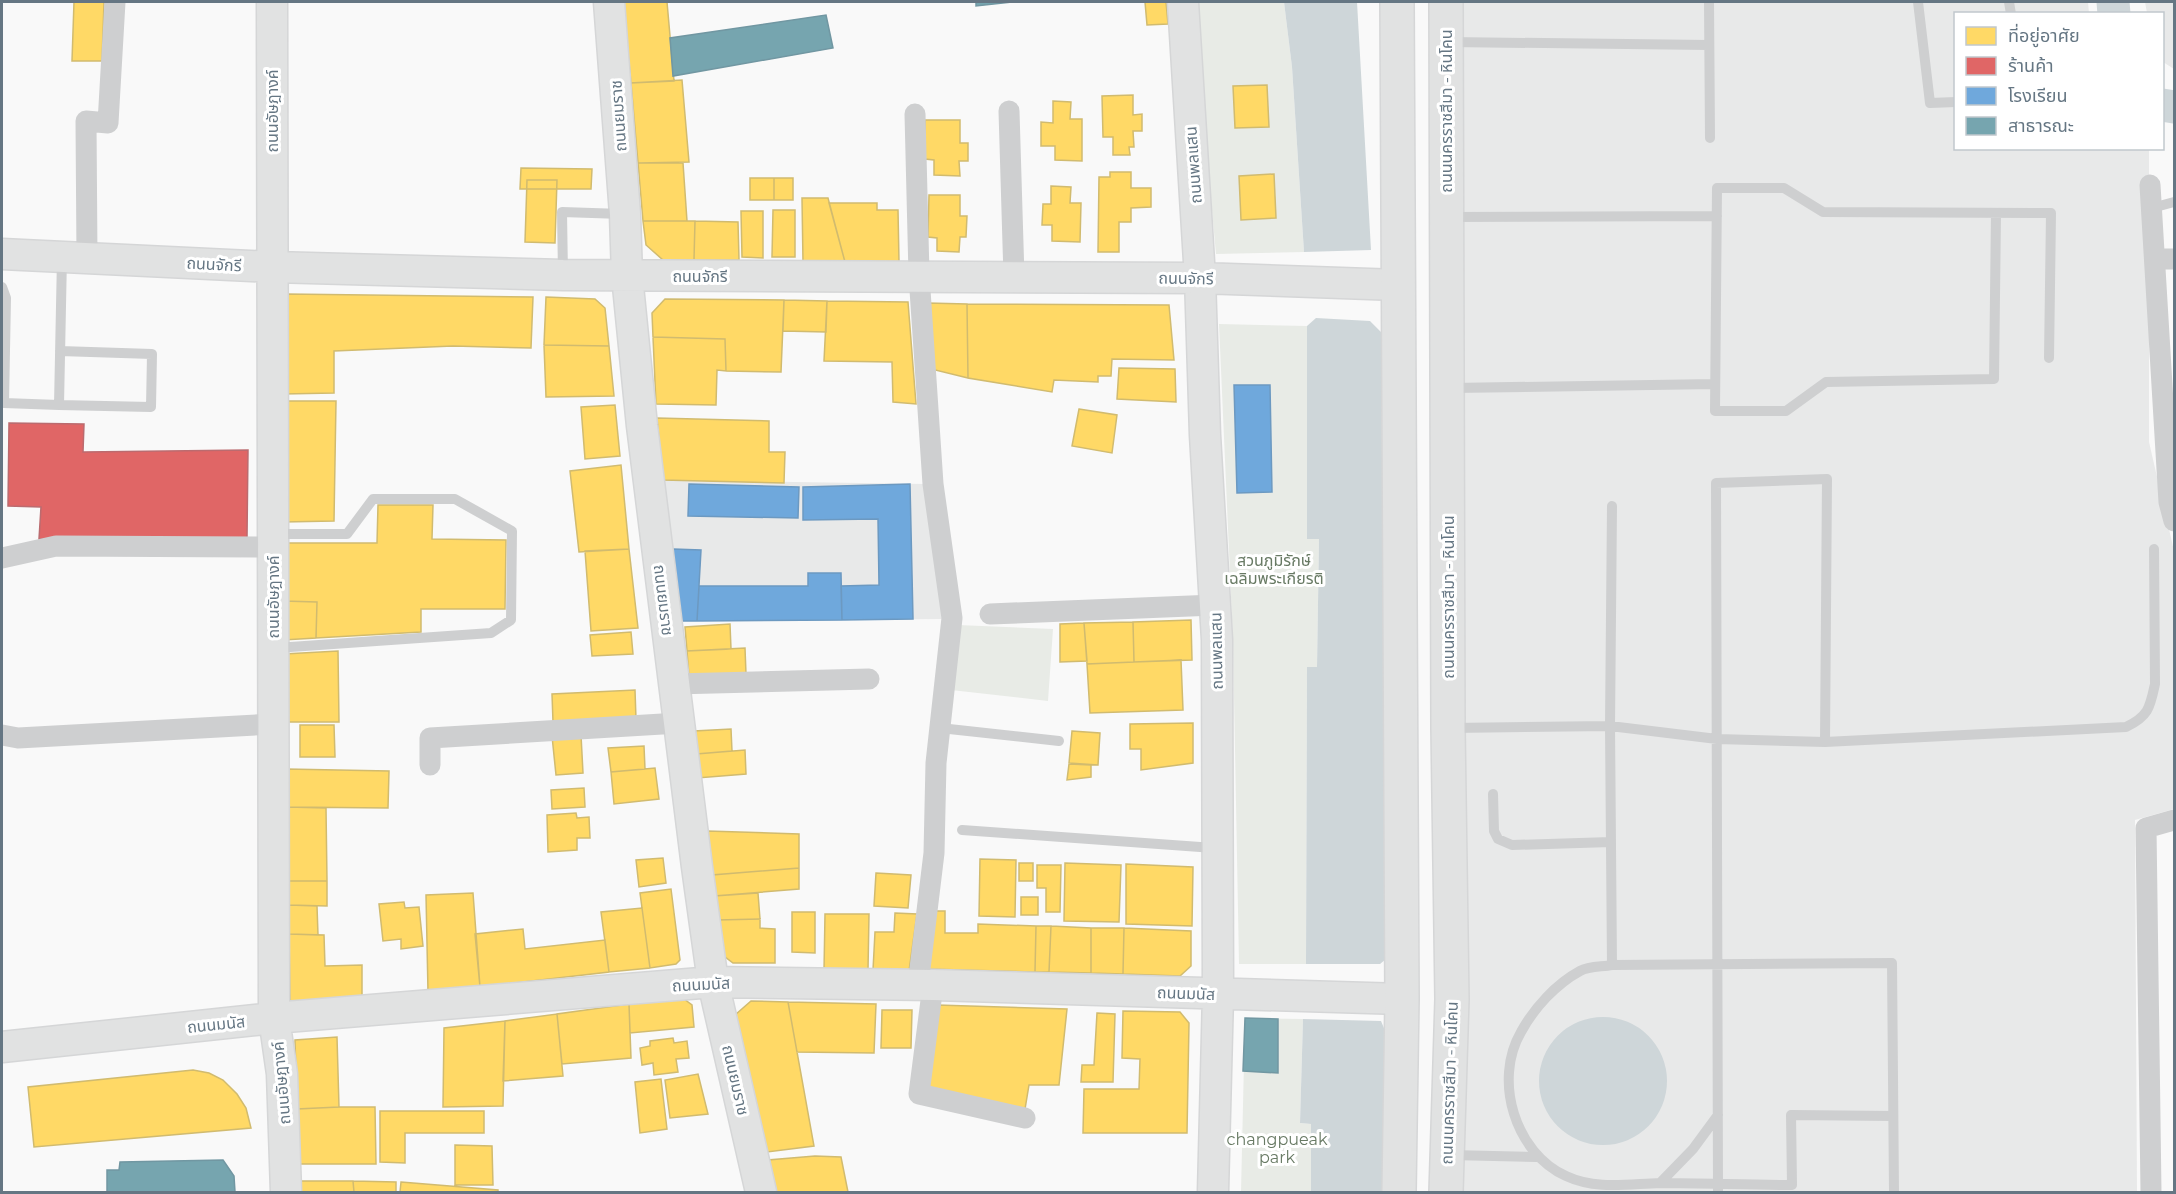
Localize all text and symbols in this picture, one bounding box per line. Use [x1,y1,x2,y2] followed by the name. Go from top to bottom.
[1954,12,2164,150] legend
[2008,23,2080,48] text: ที่อยู่อาศัย
[1437,29,1456,193] street label: ถนนนครราชสีมา - หินโคน
[2008,55,2054,77] text: ร้านค้า
[263,69,282,153] street label: ถนนอัษฎางค์
[607,80,630,152] street label: ถนนยมราช
[2008,85,2067,107] text: โรงเรียน
[2008,115,2074,137] text: สาธารณะ
[1181,126,1206,204] street label: ถนนพลแสน
[186,254,242,275] street label: ถนนจักรี
[672,267,728,286] street label: ถนนจักรี
[1158,269,1214,288] street label: ถนนจักรี
[1439,515,1458,679] street label: ถนนนครราชสีมา - หินโคน
[1224,551,1324,588] park label: สวนภูมิรักษ์ เฉลิมพระเกียรติ
[264,555,283,639] street label: ถนนอัษฎางค์
[650,563,677,637] street label: ถนนยมราช
[1206,612,1227,690] street label: ถนนพลแสน
[672,973,731,996] street label: ถนนมนัส
[1157,983,1215,1004] street label: ถนนมนัส
[1437,1001,1462,1165] street label: ถนนนครราชสีมา - หินโคน
[186,1012,246,1037] street label: ถนนมนัส
[268,1041,295,1125] street label: ถนนอัษฎางค์
[718,1043,753,1117] street label: ถนนยมราช
[1227,1130,1328,1167] park label: changpueak park

